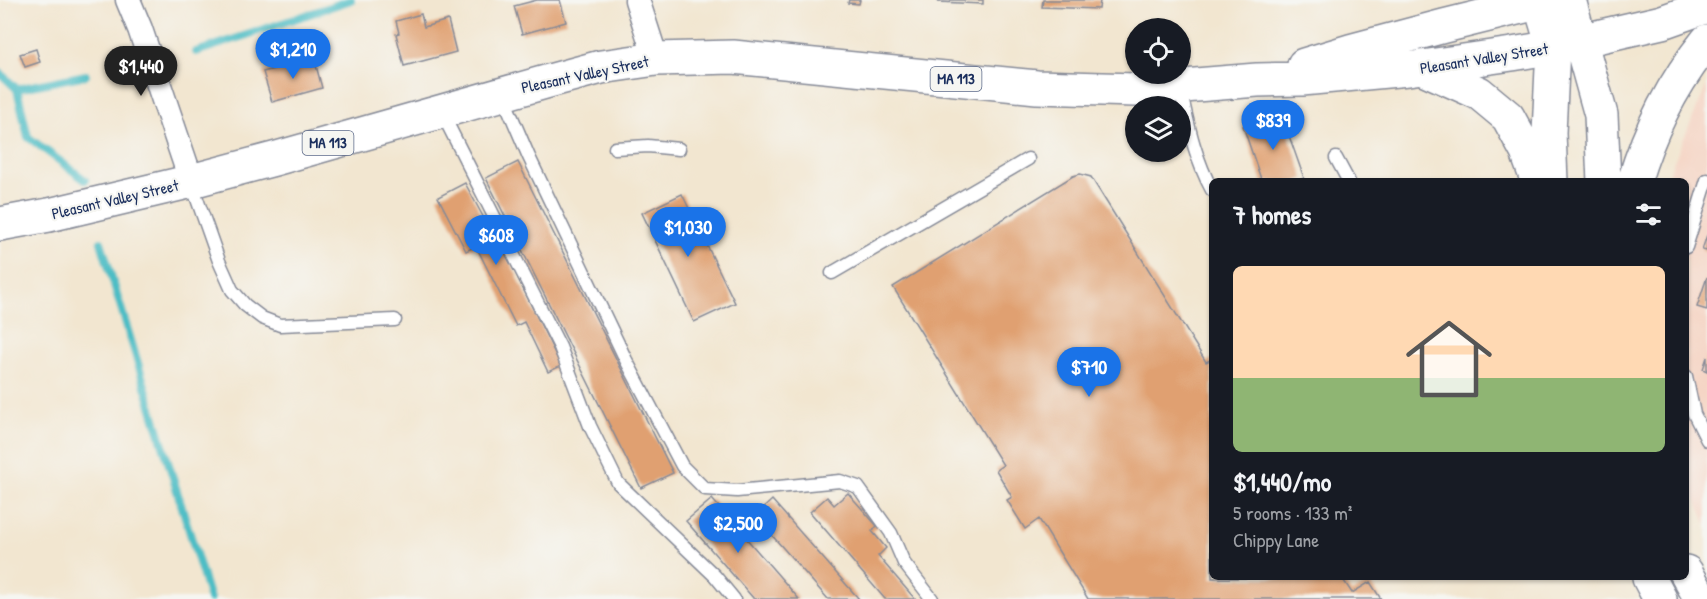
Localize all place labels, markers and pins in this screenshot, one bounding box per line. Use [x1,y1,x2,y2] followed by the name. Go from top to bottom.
[244,29,342,80] pin: $1,210
[92,46,190,97] pin: $1,440
[1237,100,1309,151] pin: $839
[639,207,737,258] pin: $1,030
[460,215,532,266] pin: $608
[1053,347,1125,398] pin: $710
[689,503,787,554] pin: $2,500

